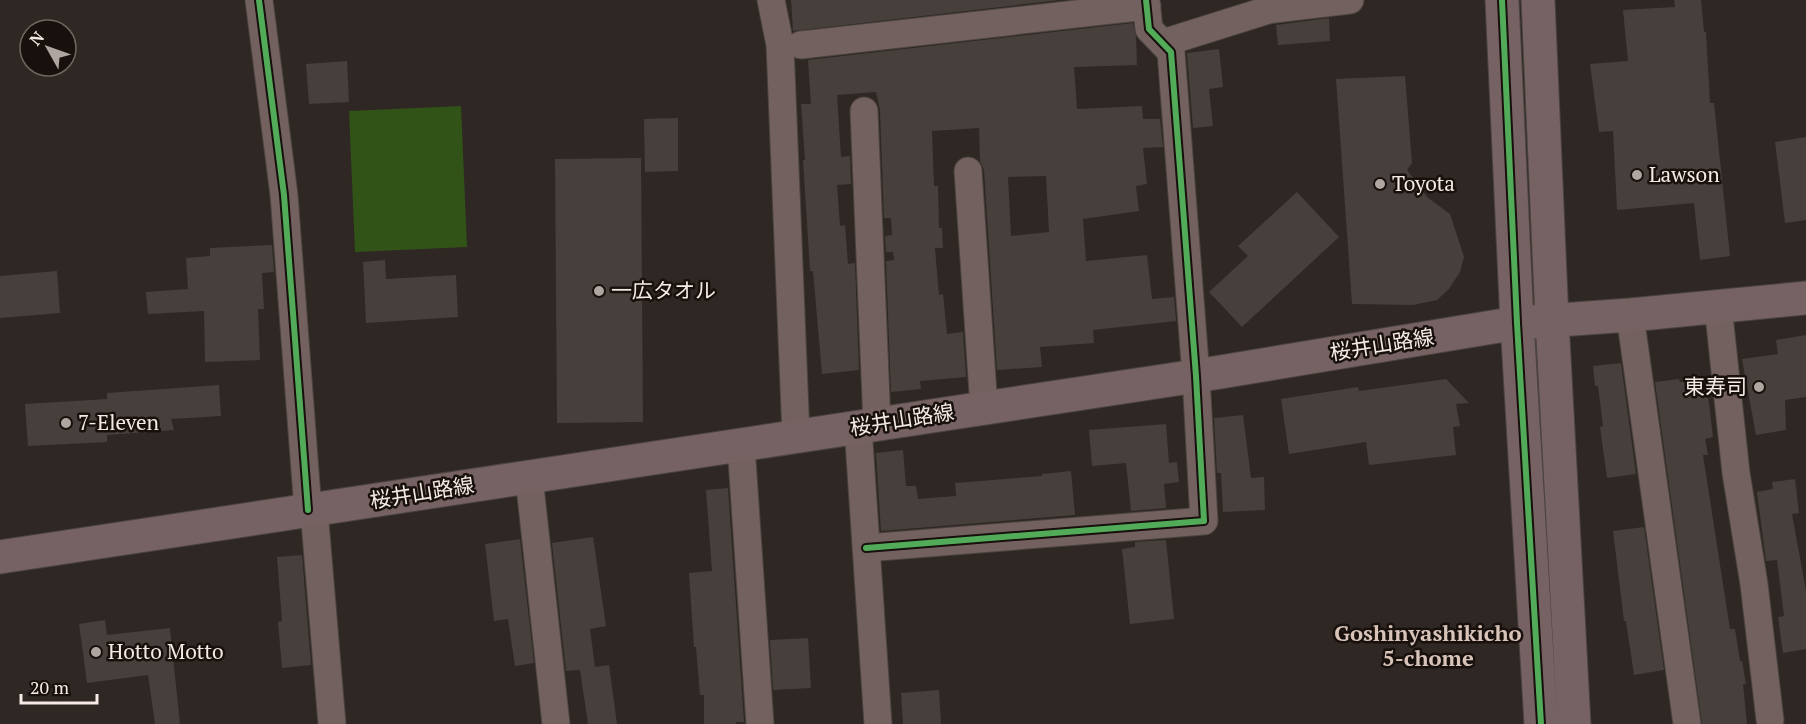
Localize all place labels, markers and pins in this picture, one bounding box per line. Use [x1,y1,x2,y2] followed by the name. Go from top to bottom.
[1649,160,1720,188] place label: Lawson
[1630,168,1644,182] marker: Lawson
[1392,169,1455,197] place label: Toyota
[1373,177,1387,191] marker: Toyota
[611,276,716,304] place label: 一広タオル
[592,284,606,298] marker: 一広タオル
[1684,372,1747,400] place label: 東寿司
[1752,380,1766,394] marker: 東寿司
[78,408,160,436] place label: 7-Eleven
[59,416,73,430] marker: 7-Eleven
[108,637,224,665] place label: Hotto Motto
[89,645,103,659] marker: Hotto Motto

